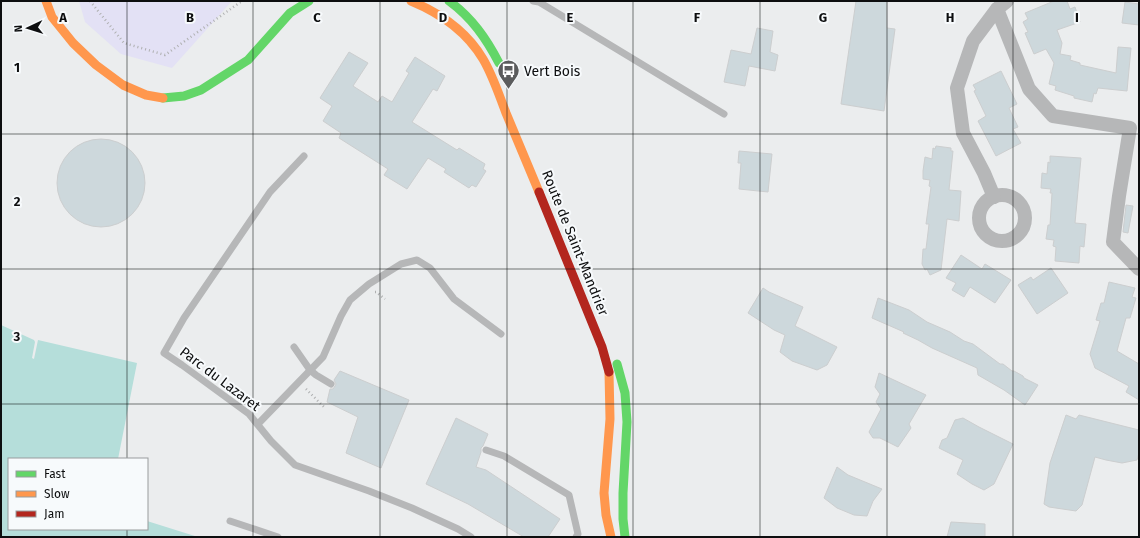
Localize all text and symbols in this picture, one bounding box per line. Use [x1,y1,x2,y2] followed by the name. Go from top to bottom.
[8,8,48,48] north arrow
[58,10,67,25] text: A
[186,10,194,25] text: B
[313,10,321,25] text: C
[439,10,448,25] text: D
[567,10,574,25] text: E
[694,10,701,25] text: F
[819,10,827,25] text: G
[946,10,954,25] text: H
[1075,10,1079,25] text: I
[12,25,25,33] text: N
[496,58,522,91] bus stop icon: Vert Bois
[14,60,20,75] text: 1
[524,63,581,80] place label: Vert Bois
[538,168,612,319] street label: Route de Saint-Mandrier
[14,194,21,209] text: 2
[13,329,21,344] text: 3
[176,343,264,415] street label: Parc du Lazaret
[8,458,148,530] legend
[44,467,66,481] text: Fast
[44,487,70,501] text: Slow
[44,507,64,521] text: Jam

